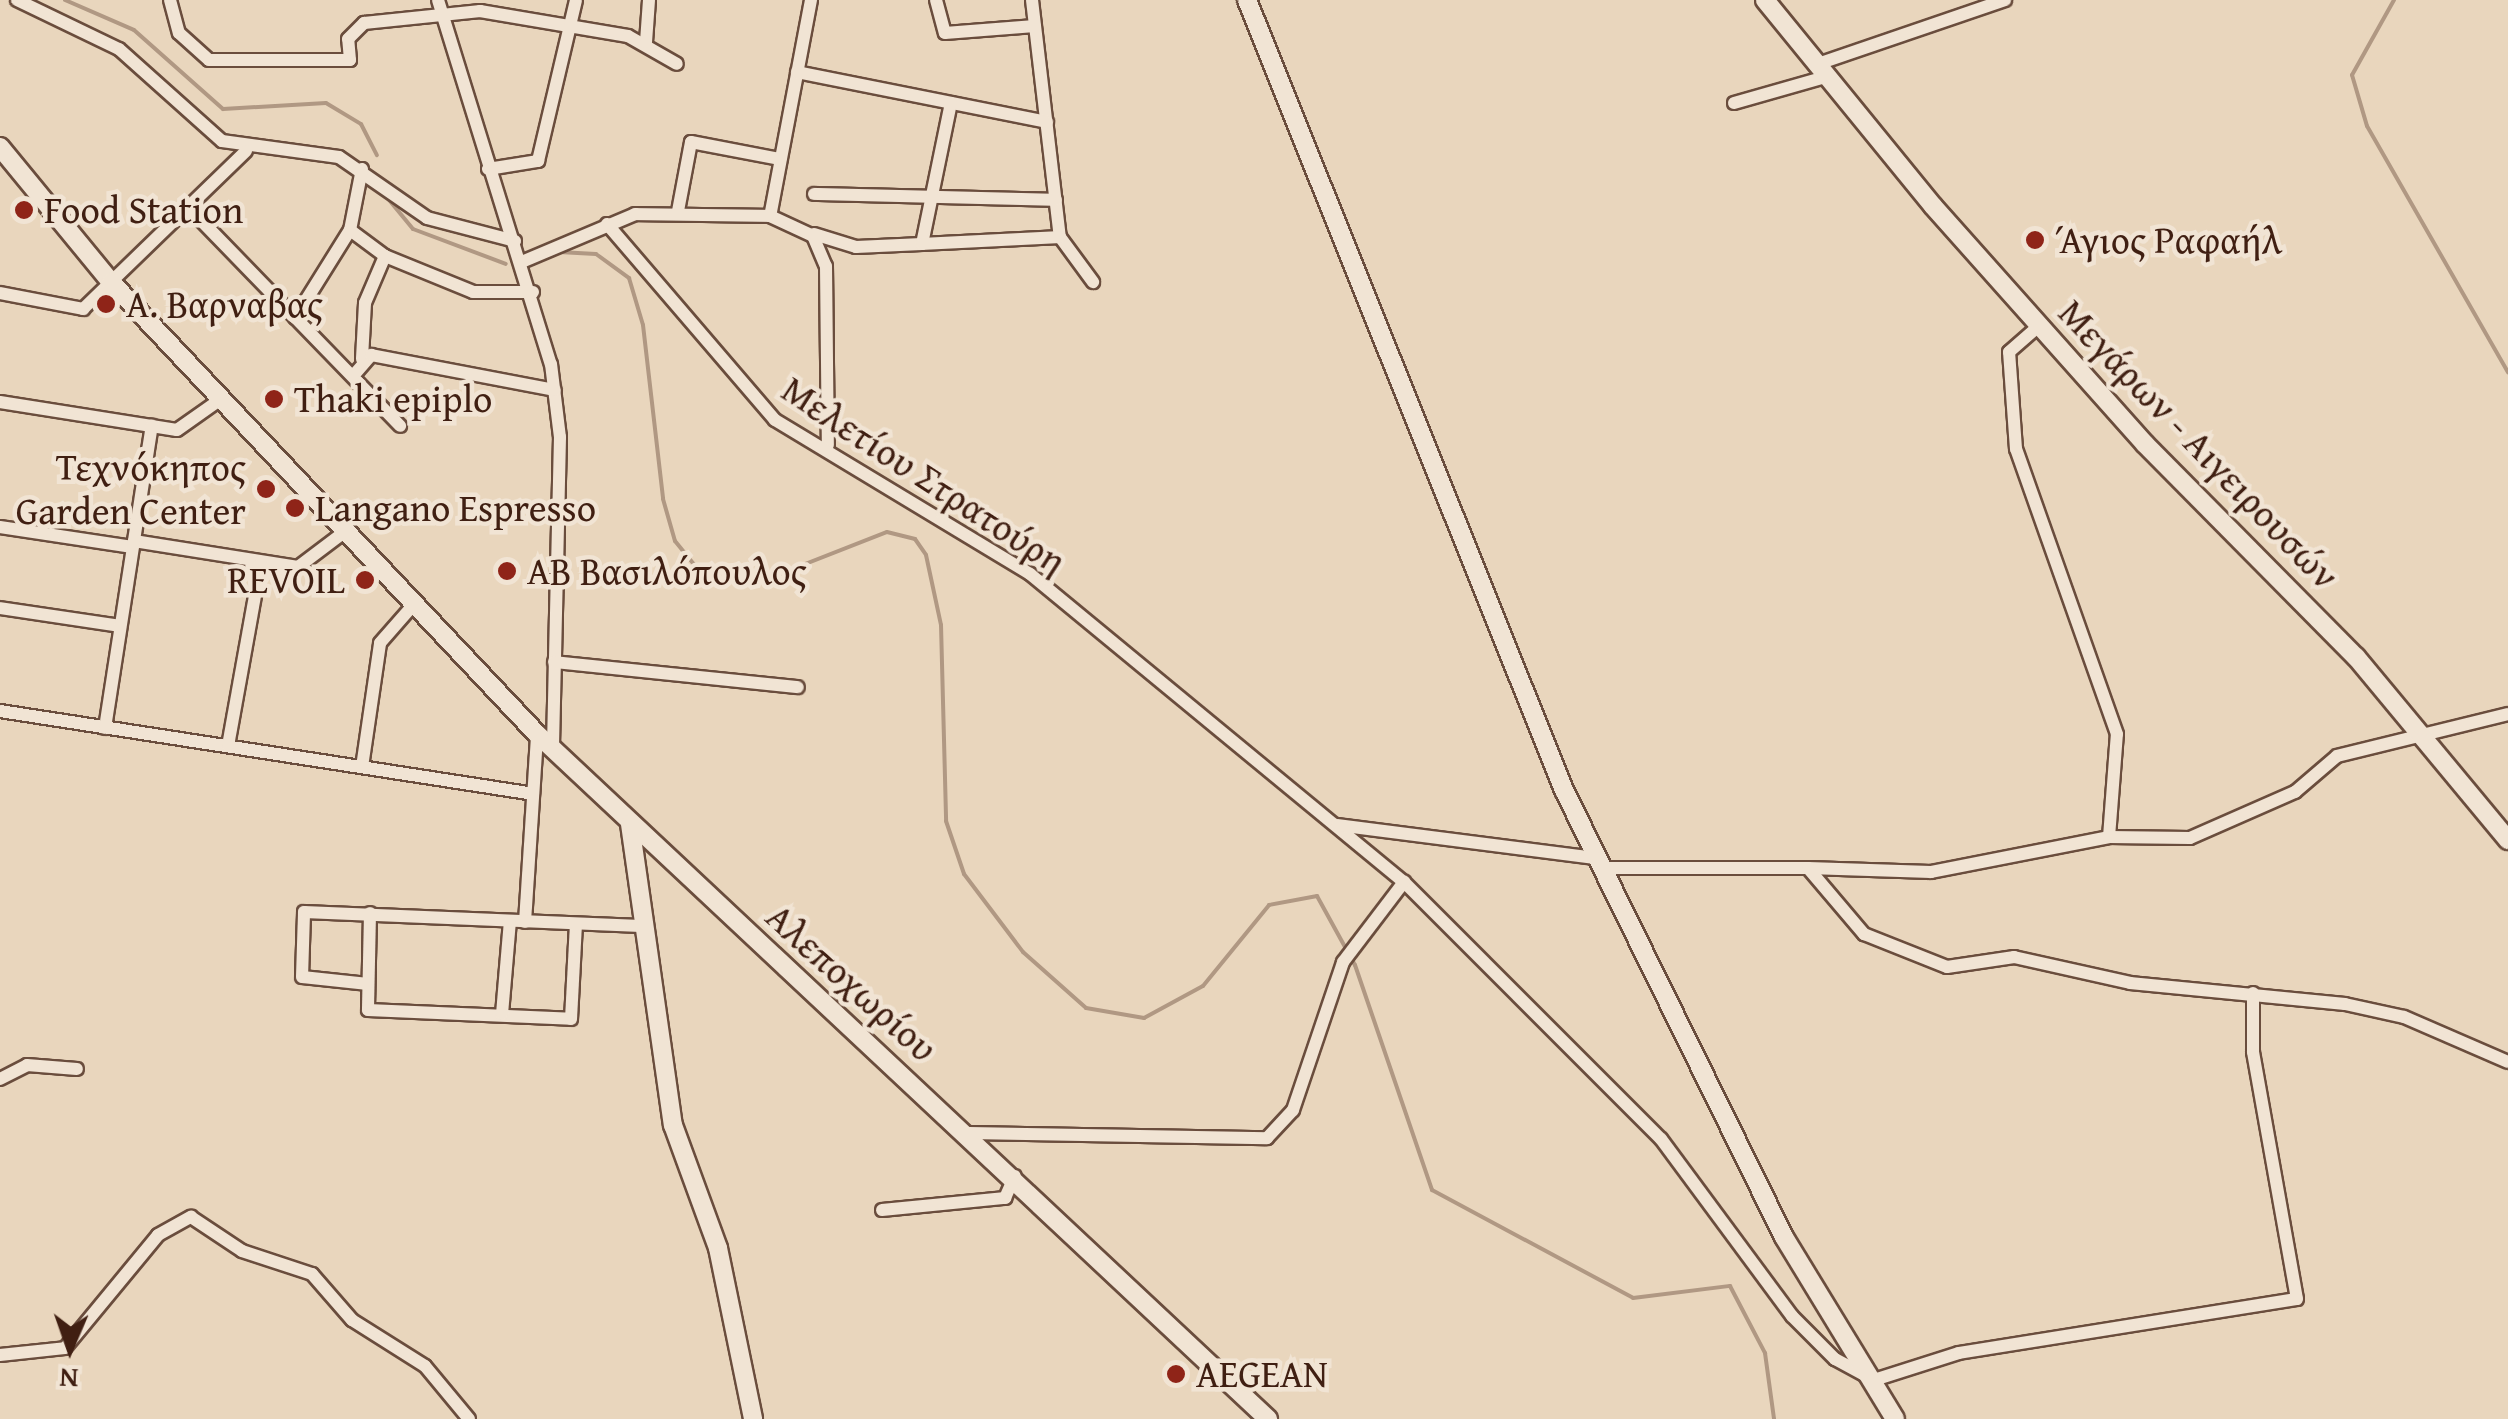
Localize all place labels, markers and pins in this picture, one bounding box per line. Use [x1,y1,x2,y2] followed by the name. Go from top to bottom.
[44,187,243,233] place label: Food Station
[13,199,35,221] marker: Food Station
[2055,217,2282,263] place label: Άγιος Ραφαήλ
[2024,229,2046,251] marker: Άγιος Ραφαήλ
[126,281,323,327] place label: Α. Βαρναβας
[95,293,117,315] marker: Α. Βαρναβας
[294,376,492,422] place label: Thaki epiplo
[263,388,285,410] marker: Thaki epiplo
[16,444,246,534] place label: Τεχνόκηπος Garden Center
[255,478,277,500] marker: Τεχνόκηπος Garden Center
[315,485,596,531] place label: Langano Espresso
[284,497,306,519] marker: Langano Espresso
[527,548,807,594] place label: ΑΒ Βασιλόπουλος
[227,557,345,603] place label: REVOIL
[496,560,518,582] marker: ΑΒ Βασιλόπουλος
[354,569,376,591] marker: REVOIL
[1196,1351,1328,1397] place label: AEGEAN
[1165,1363,1187,1385] marker: AEGEAN

